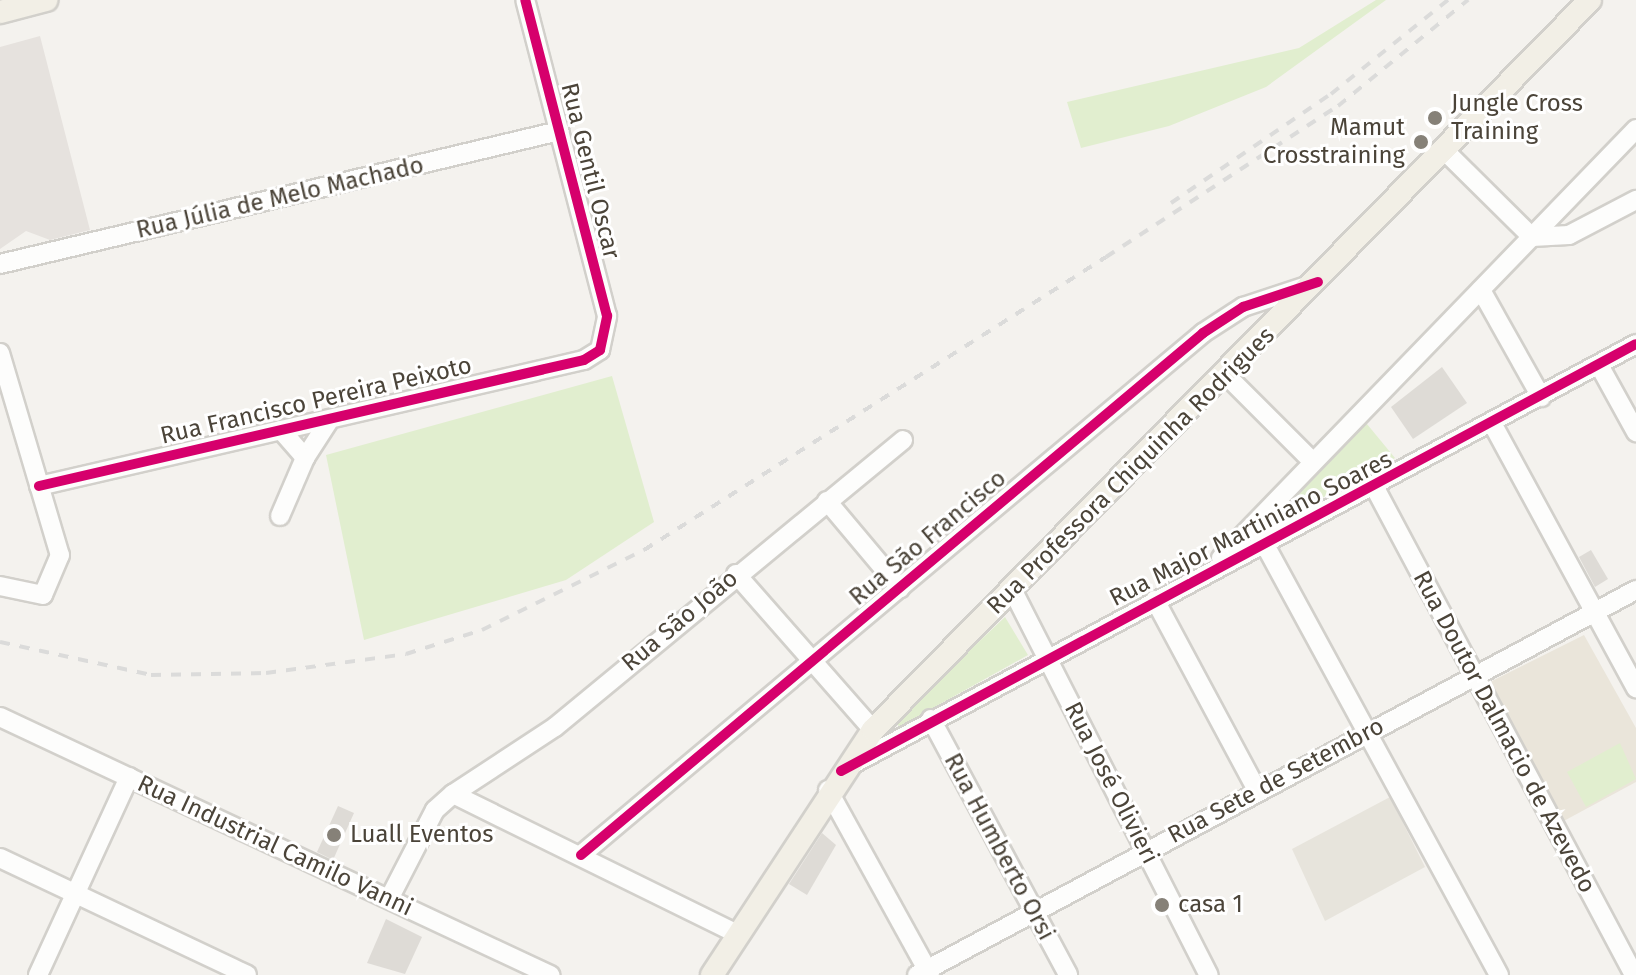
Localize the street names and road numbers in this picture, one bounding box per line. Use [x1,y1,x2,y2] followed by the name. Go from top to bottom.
[554,80,626,262] street label: Rua Gentil Oscar
[134,151,426,245] street label: Rua Júlia de Melo Machado
[981,321,1281,621] street label: Rua Professora Chiquinha Rodrigues
[158,351,474,451] street label: Rua Francisco Pereira Peixoto
[1105,445,1397,613] street label: Rua Major Martiniano Soares
[844,464,1012,612] street label: Rua São Francisco
[616,564,744,678] street label: Rua São João
[1407,566,1601,898] street label: Rua Doutor Dalmacio de Azevedo
[1058,697,1164,869] street label: Rua José Olivieri
[1163,712,1389,850] street label: Rua Sete de Setembro
[938,749,1060,945] street label: Rua Humberto Orsi
[133,769,417,923] street label: Rua Industrial Camilo Vanni

